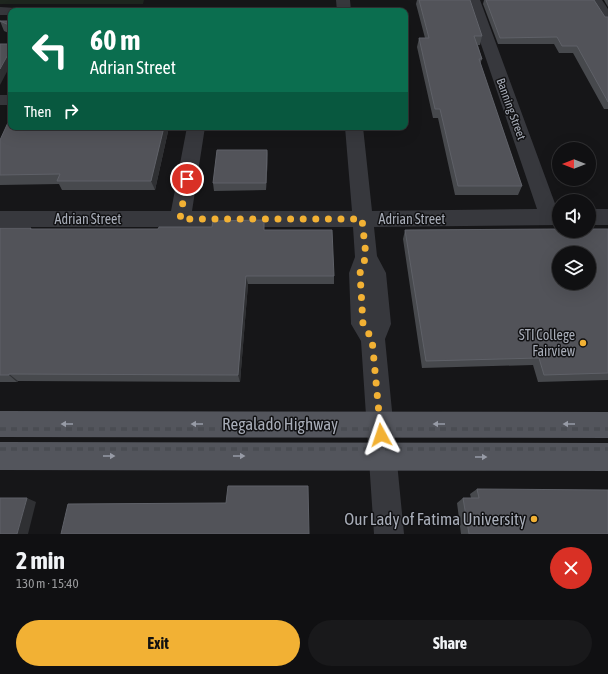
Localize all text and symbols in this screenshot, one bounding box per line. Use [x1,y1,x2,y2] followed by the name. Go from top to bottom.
[24,24,76,76] icon: left
[90,24,140,56] text: 60 m
[90,57,176,78] text: Adrian Street
[493,76,529,142] street label: Banning Street
[60,100,82,122] icon: right
[24,103,52,120] text: Then
[552,142,596,186] north arrow
[552,142,596,290] map controls
[170,162,204,196] pin
[176,168,198,190] icon: arrive
[552,194,596,238] button: sound
[55,211,121,227] street label: Adrian Street
[379,211,445,227] street label: Adrian Street
[552,246,596,290] button: layers
[519,327,576,359] place label: STI College Fairview
[578,338,588,348] marker: STI College Fairview
[222,414,338,434] street label: Regalado Highway
[360,414,402,456] position arrow
[60,421,73,427] one-way arrow
[190,421,203,427] one-way arrow
[432,421,445,427] one-way arrow
[562,421,575,427] one-way arrow
[103,453,116,459] one-way arrow
[233,453,246,459] one-way arrow
[475,454,488,460] one-way arrow
[344,509,526,529] place label: Our Lady of Fatima University
[529,514,539,524] marker: Our Lady of Fatima University
[16,547,65,574] text: 2 min
[550,547,592,589] button: close
[16,576,79,591] text: 130 m · 15:40
[16,620,300,666] button: Exit
[308,620,592,666] button: Share

